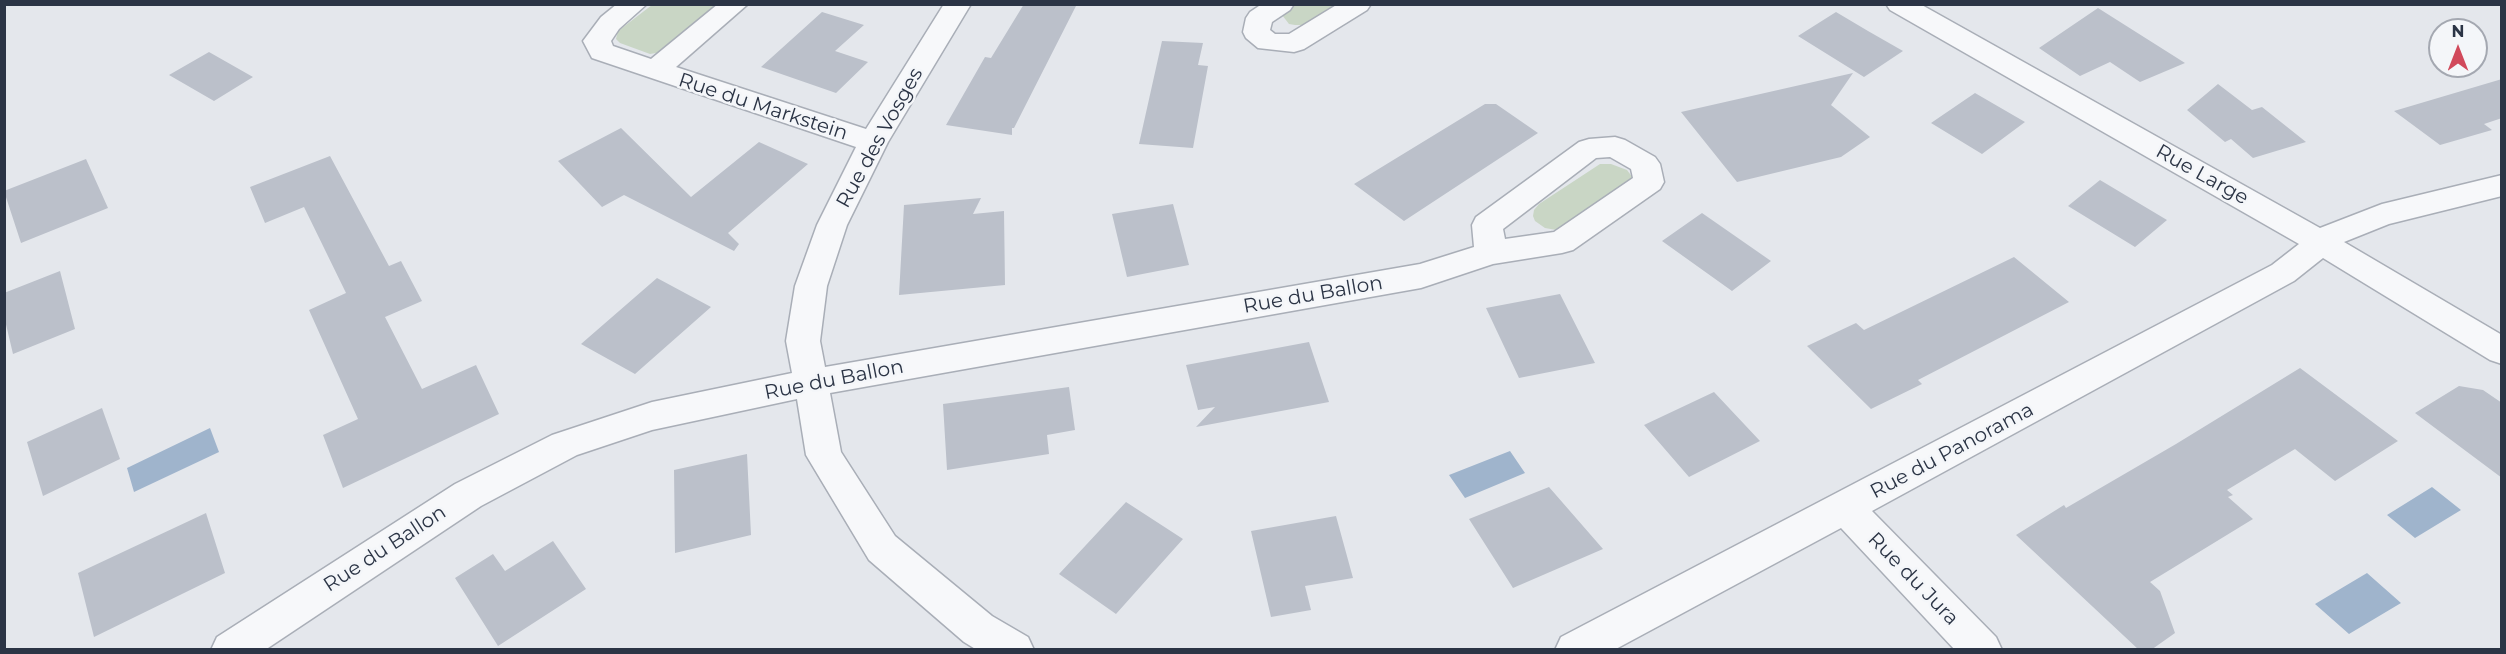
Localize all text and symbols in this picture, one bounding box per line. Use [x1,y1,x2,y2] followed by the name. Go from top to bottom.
[2428,18,2488,78] north arrow
[2452,22,2464,41] text: N
[832,64,928,212] street label: Rue des Vosges
[675,68,851,146] street label: Rue du Markstein
[2151,140,2253,210] street label: Rue Large
[1241,271,1385,319] street label: Rue du Ballon
[762,355,906,405] street label: Rue du Ballon
[1866,398,2038,504] street label: Rue du Panorama
[319,500,451,598] street label: Rue du Ballon
[1863,528,1963,630] street label: Rue du Jura

